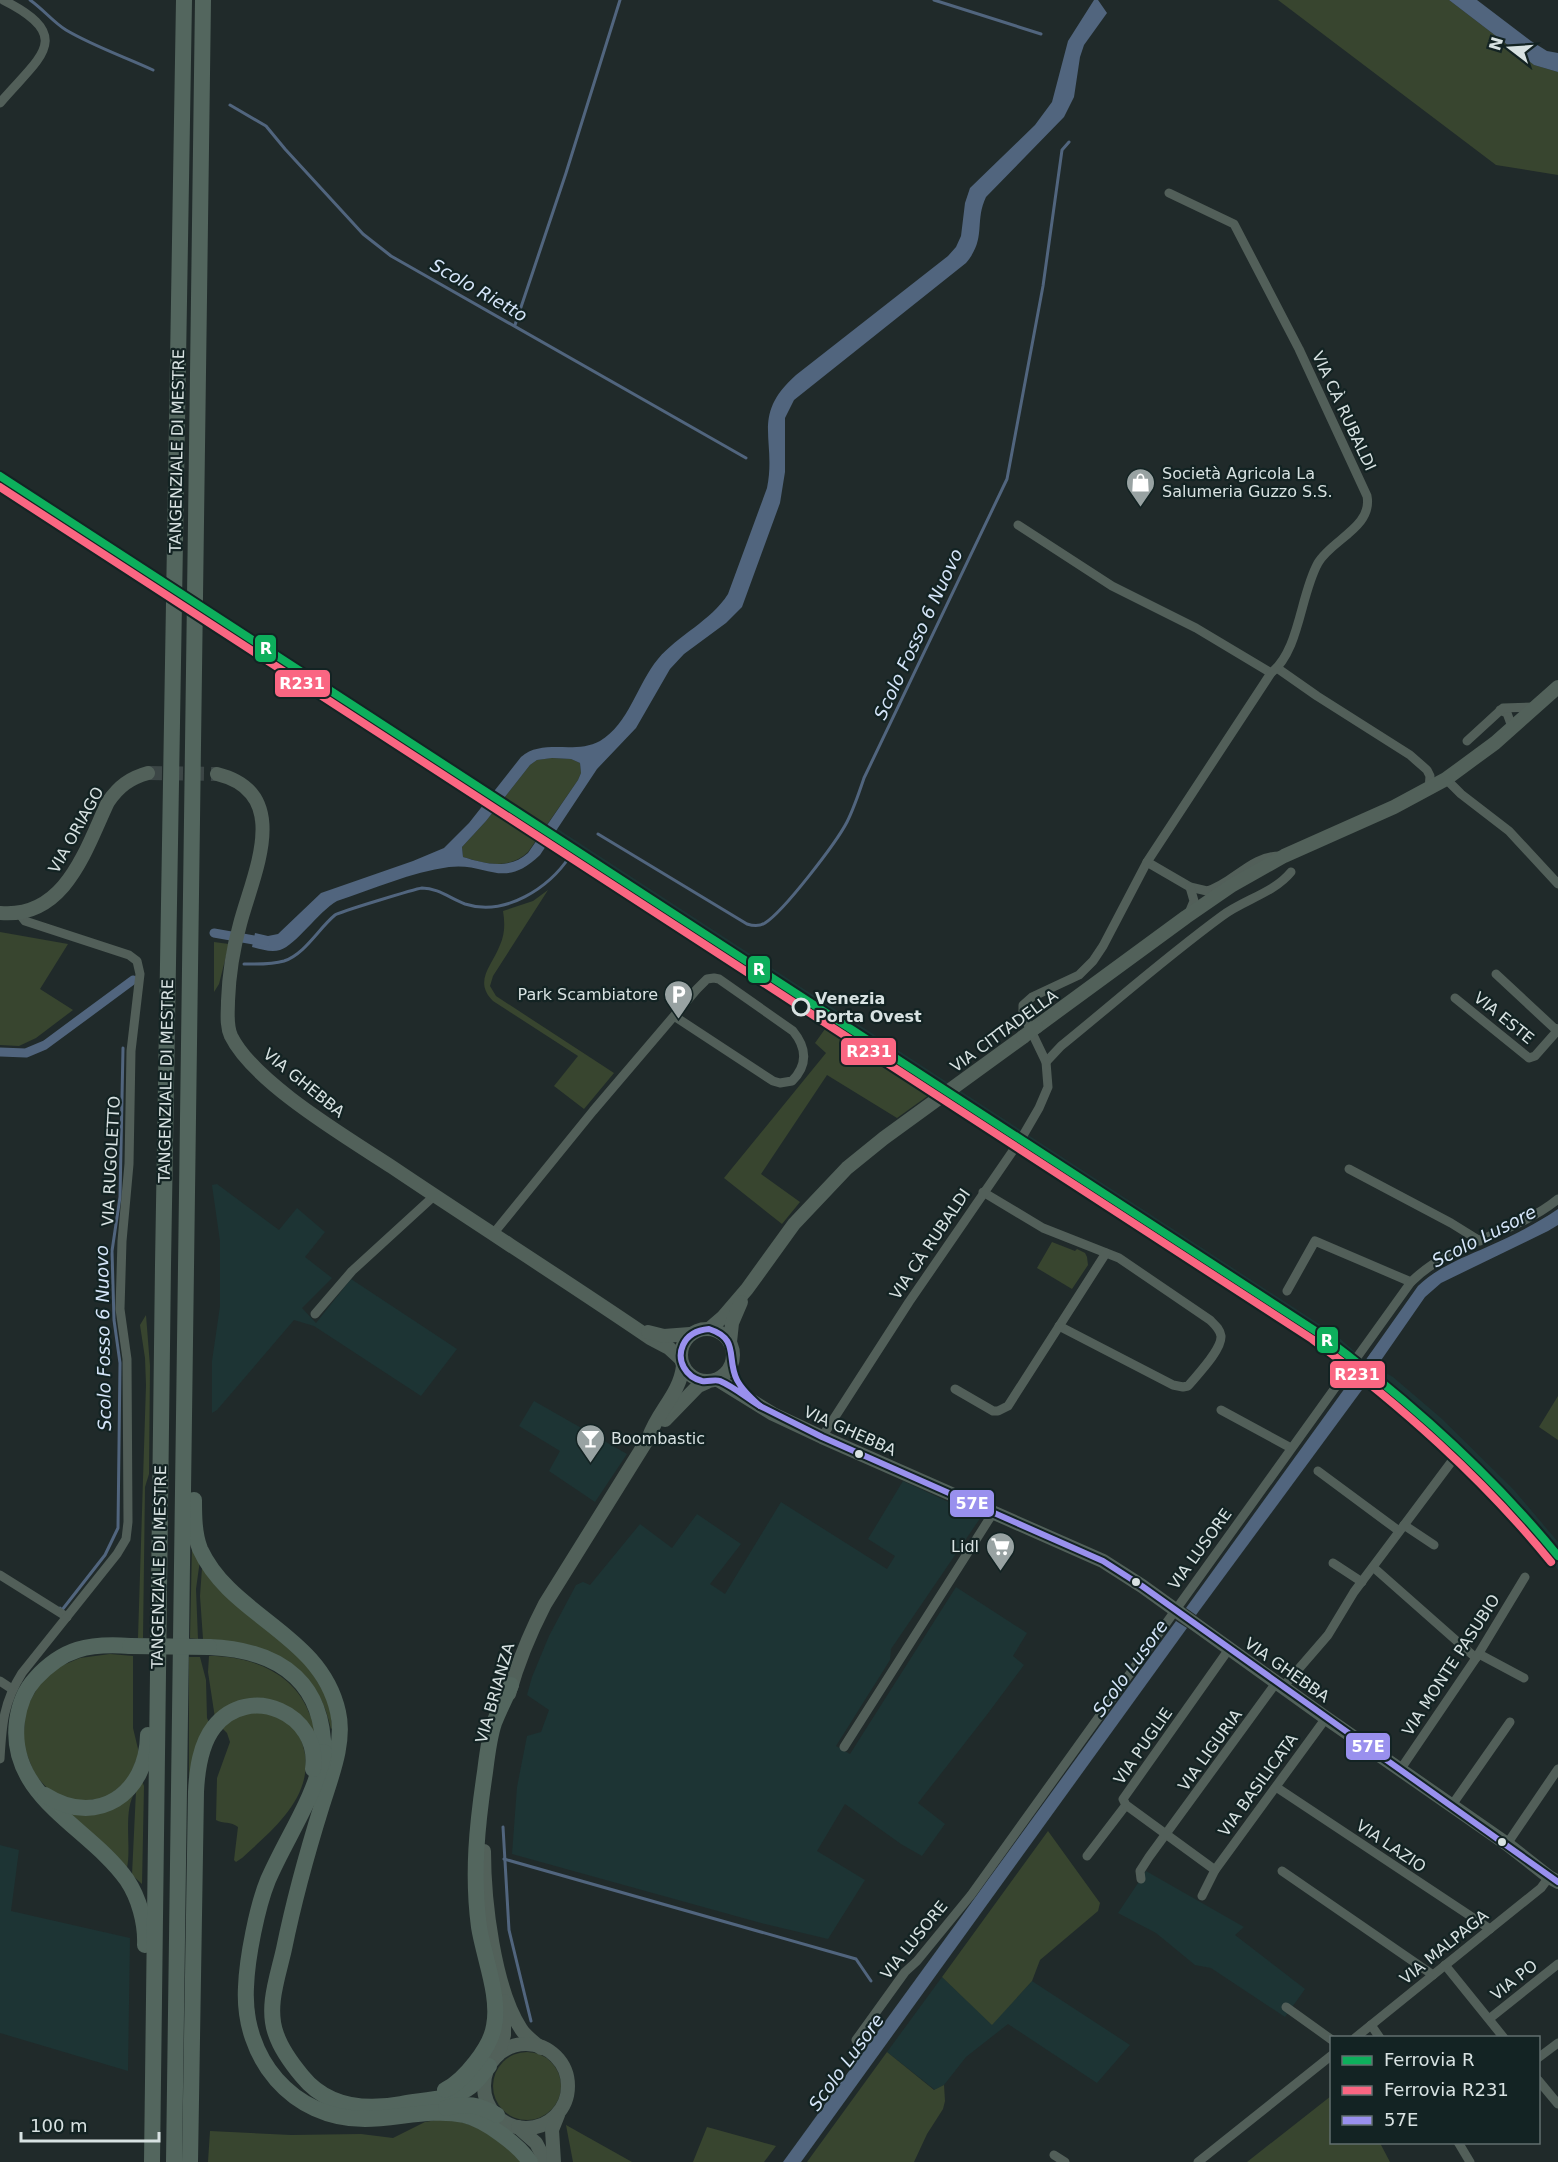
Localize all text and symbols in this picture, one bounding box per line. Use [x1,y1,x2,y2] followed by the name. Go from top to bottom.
[1480,18,1540,78] north arrow
[1485,35,1507,53] text: N
[427,254,531,326] water label: Scolo Rietto
[1308,348,1380,474] street label: VIA CÀ RUBALDI
[166,349,188,554] street label: TANGENZIALE DI MESTRE
[1162,464,1333,501] place label: Società Agricola La Salumeria Guzzo S.S.
[1125,466,1157,508] shop icon: Società Agricola La Salumeria Guzzo S.S.
[869,545,967,723] water label: Scolo Fosso 6 Nuovo
[254,634,277,663] line badge: R
[260,639,272,658] text: R
[274,669,331,698] line badge: R231
[279,674,325,693] text: R231
[44,784,108,876] street label: VIA ORIAGO
[747,955,771,984] line badge: R
[753,960,765,979] text: R
[663,978,695,1020] parking icon: Park Scambiatore
[155,979,177,1184] street label: TANGENZIALE DI MESTRE
[517,985,658,1004] place label: Park Scambiatore
[947,986,1061,1076] street label: VIA CITTADELLA
[1470,988,1538,1048] street label: VIA ESTE
[815,989,922,1026] place label: Venezia Porta Ovest
[792,998,810,1016] marker: Venezia Porta Ovest
[840,1037,897,1066] line badge: R231
[846,1042,892,1061] text: R231
[259,1044,349,1122] street label: VIA GHEBBA
[98,1095,124,1227] street label: VIA RUGOLETTO
[886,1185,974,1303] street label: VIA CÀ RUBALDI
[1428,1201,1540,1271] water label: Scolo Lusore
[91,1245,115,1431] water label: Scolo Fosso 6 Nuovo
[1316,1326,1339,1354] line badge: R
[1321,1331,1333,1350] text: R
[1329,1360,1386,1389] line badge: R231
[1334,1365,1380,1384] text: R231
[801,1402,899,1460] street label: VIA GHEBBA
[574,1422,606,1464] bar icon: Boombastic
[611,1429,705,1448] place label: Boombastic
[853,1448,865,1460] unlabelled marker
[148,1465,170,1670] street label: TANGENZIALE DI MESTRE
[949,1489,995,1518] line badge: 57E
[955,1494,989,1513] text: 57E
[1164,1505,1236,1593] street label: VIA LUSORE
[984,1530,1016,1572] supermarket icon: Lidl
[951,1537,979,1556] place label: Lidl
[1130,1576,1142,1588] unlabelled marker
[1398,1591,1504,1739] street label: VIA MONTE PASUBIO
[1088,1616,1172,1720] water label: Scolo Lusore
[1241,1634,1333,1706] street label: VIA GHEBBA
[472,1641,518,1745] street label: VIA BRIANZA
[1110,1704,1176,1788] street label: VIA PUGLIE
[1174,1705,1246,1795] street label: VIA LIGURIA
[1214,1730,1302,1840] street label: VIA BASILICATA
[1345,1732,1391,1761] line badge: 57E
[1351,1737,1385,1756] text: 57E
[1352,1816,1430,1876] street label: VIA LAZIO
[1496,1836,1508,1848] unlabelled marker
[877,1897,951,1983] street label: VIA LUSORE
[1396,1906,1492,1988] street label: VIA MALPAGA
[1487,1956,1541,2004] street label: VIA PO
[804,2010,888,2114] water label: Scolo Lusore
[1330,2036,1540,2144] legend
[1384,2049,1474,2070] text: Ferrovia R
[1384,2079,1509,2100] text: Ferrovia R231
[21,2105,159,2143] scale bar
[1384,2109,1418,2130] text: 57E
[30,2115,88,2136] text: 100 m

